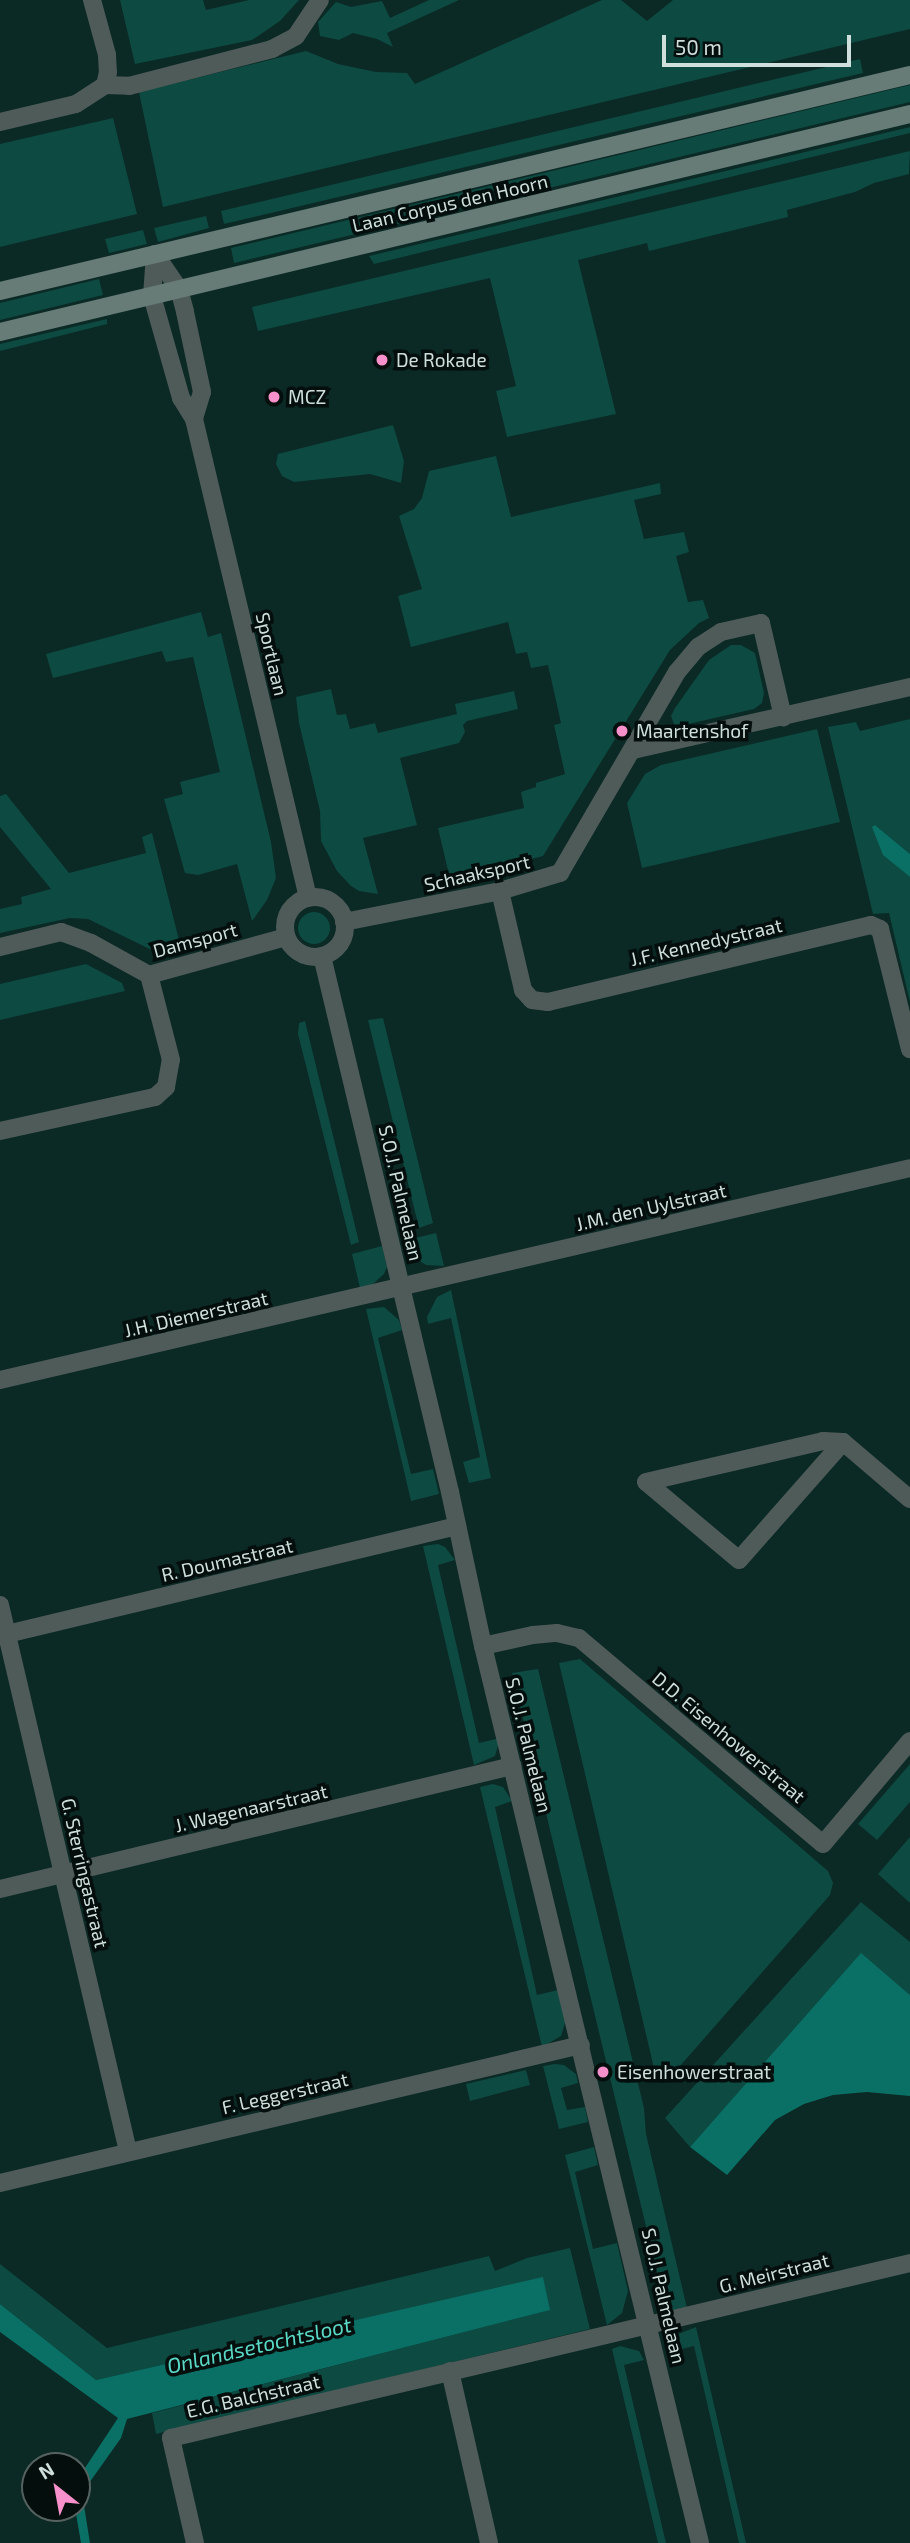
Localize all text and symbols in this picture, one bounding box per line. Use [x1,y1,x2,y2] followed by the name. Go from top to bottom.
[665,21,854,65] scale bar
[675,34,722,59] text: 50 m
[350,169,550,237] street label: Laan Corpus den Hoorn
[396,349,487,371] place label: De Rokade
[374,352,390,368] marker: De Rokade
[288,386,326,408] place label: MCZ
[266,389,282,405] marker: MCZ
[251,610,293,698] street label: Sportlaan
[636,720,748,742] place label: Maartenshof
[614,723,630,739] marker: Maartenshof
[422,850,532,896] street label: Schaaksport
[628,913,784,971] street label: J.F. Kennedystraat
[151,918,239,962] street label: Damsport
[374,1123,428,1263] street label: S.O.J. Palmelaan
[574,1179,728,1235] street label: J.M. den Uylstraat
[122,1286,270,1342] street label: J.H. Diemerstraat
[159,1534,295,1586] street label: R. Doumastraat
[648,1667,810,1807] street label: D.D. Eisenhowerstraat
[501,1675,557,1815] street label: S.O.J. Palmelaan
[172,1779,330,1837] street label: J. Wagenaarstraat
[57,1796,113,1950] street label: G. Sterringastraat
[617,2061,771,2083] place label: Eisenhowerstraat
[595,2064,611,2080] marker: Eisenhowerstraat
[220,2067,350,2119] street label: F. Leggerstraat
[637,2226,691,2366] street label: S.O.J. Palmelaan
[717,2248,831,2298] street label: G. Meirstraat
[164,2312,354,2378] water label: Onlandsetochtsloot
[184,2370,322,2422] street label: E.G. Balchstraat
[21,2452,91,2522] north arrow
[34,2457,58,2484] text: N

